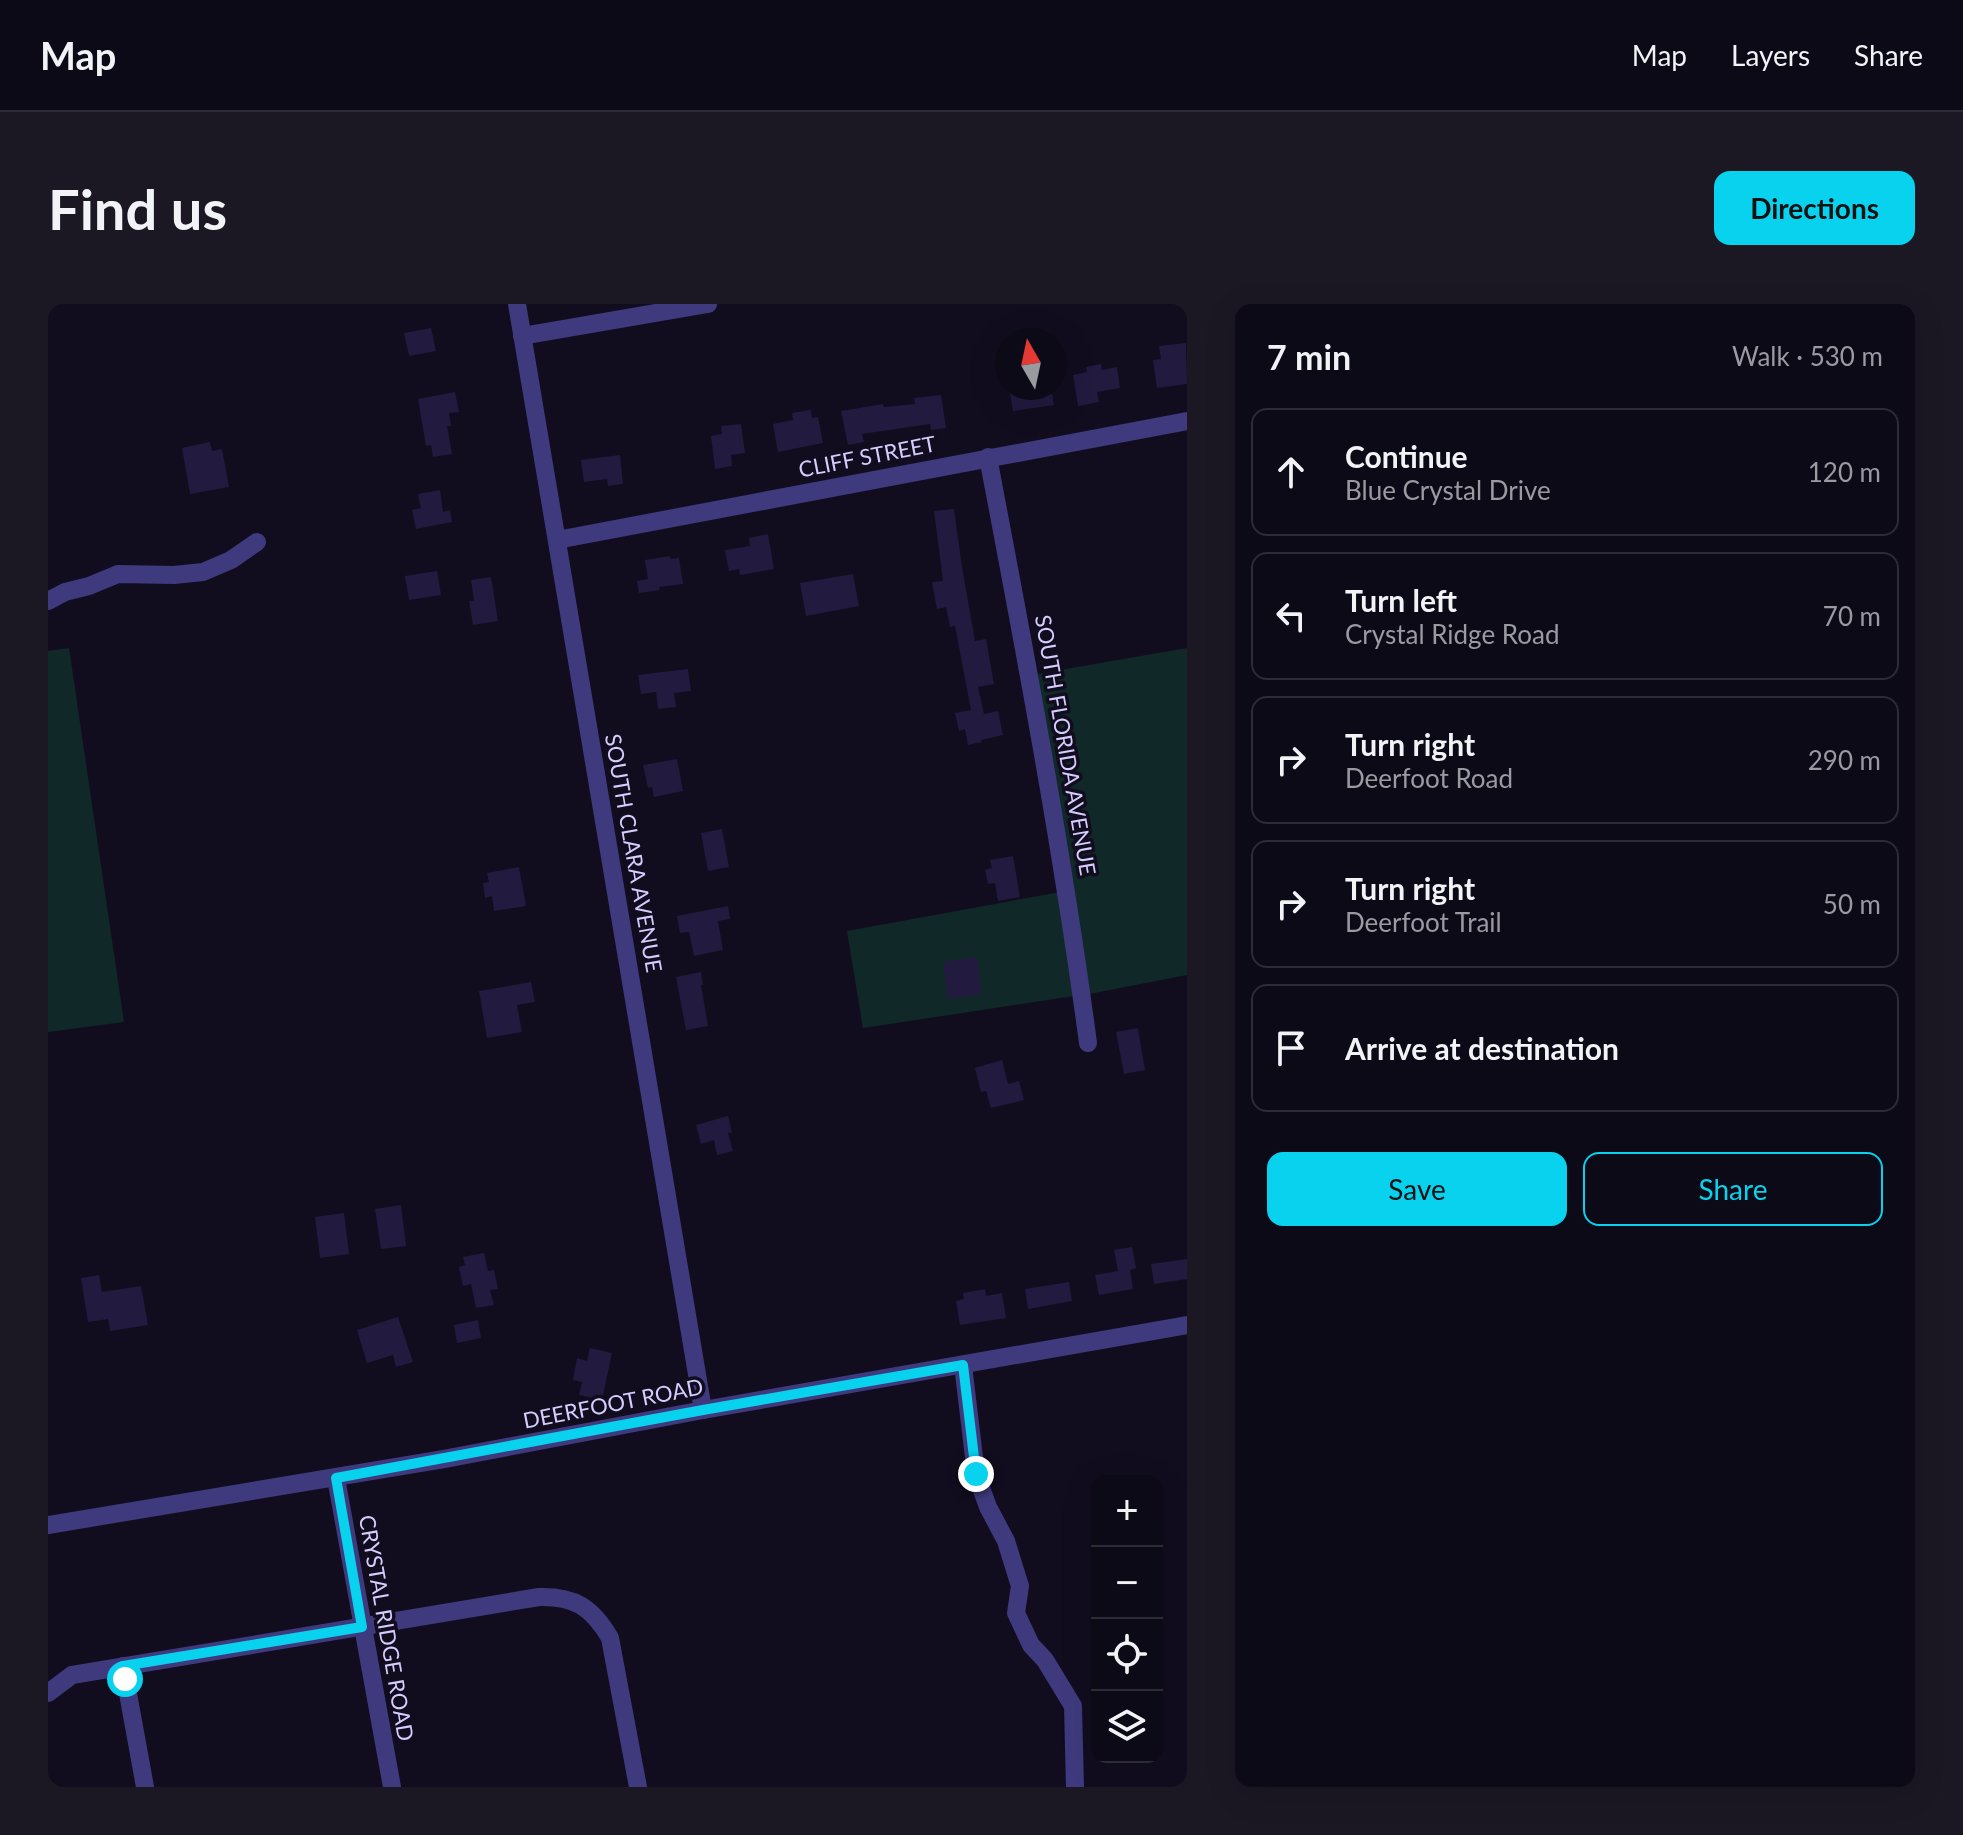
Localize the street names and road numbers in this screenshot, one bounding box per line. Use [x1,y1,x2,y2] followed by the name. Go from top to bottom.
[796,429,938,483] street label: CLIFF STREET
[1030,613,1102,877] street label: SOUTH FLORIDA AVENUE
[600,732,668,974] street label: SOUTH CLARA AVENUE
[521,1372,705,1434] street label: DEERFOOT ROAD
[354,1513,420,1743] street label: CRYSTAL RIDGE ROAD

